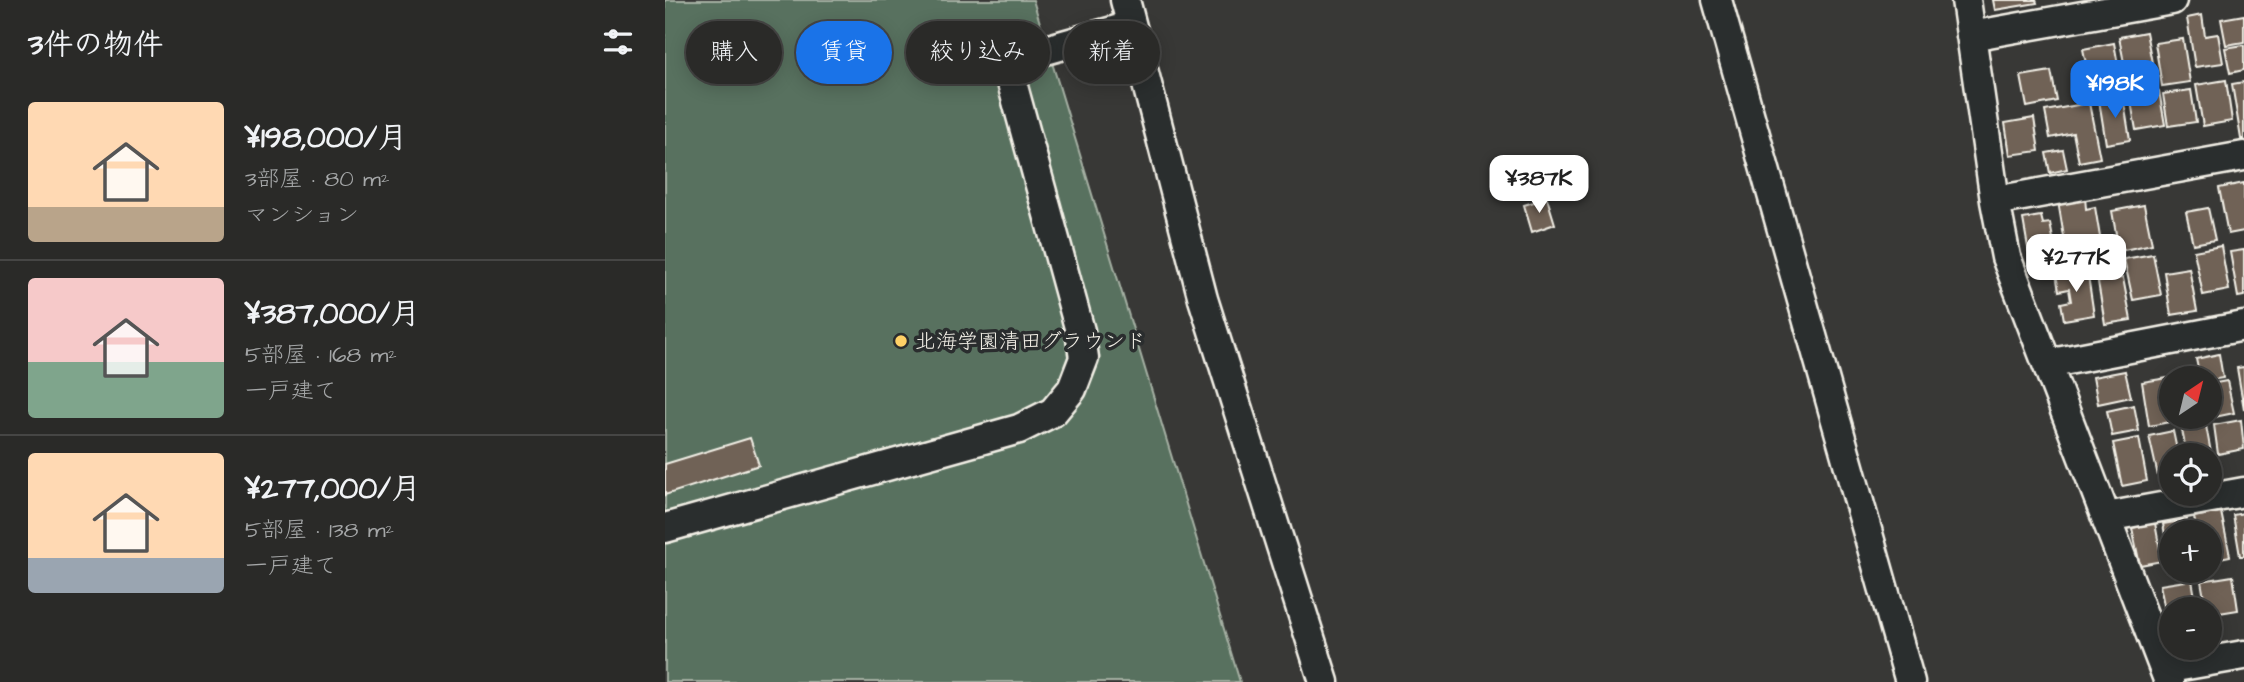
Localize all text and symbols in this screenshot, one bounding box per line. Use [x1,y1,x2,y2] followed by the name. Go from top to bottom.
[686,21,782,84] chip: 購入
[796,21,892,84] chip: 賃貸
[906,21,1050,84] chip: 絞り込み
[1064,21,1160,84] chip: 新着
[599,23,637,61] icon: filters
[28,24,163,66] text: 3件の物件
[2066,60,2164,120] pin: ¥198K
[2086,67,2144,99] text: ¥198K
[245,117,407,159] text: ¥198,000/月
[84,130,168,214] icon: home
[1490,156,1588,215] pin: ¥387K
[1506,162,1572,194] text: ¥387K
[245,163,390,195] text: 3部屋 · 80 m²
[245,199,359,231] text: マンション
[2027,234,2125,294] pin: ¥277K
[2042,241,2110,273] text: ¥277K
[245,293,420,335] text: ¥387,000/月
[84,306,168,390] icon: home
[915,327,1146,356] place label: 北海学園清田グラウンド
[893,333,909,349] marker: 北海学園清田グラウンド
[245,339,397,371] text: 5部屋 · 168 m²
[2159,366,2223,429] north arrow
[2159,366,2222,660] map controls
[245,375,337,407] text: 一戸建て
[2159,443,2222,506] button: locate
[245,468,421,510] text: ¥277,000/月
[84,481,168,565] icon: home
[245,514,394,546] text: 5部屋 · 138 m²
[2159,520,2222,583] button: +
[245,550,337,582] text: 一戸建て
[2159,597,2222,660] button: −

